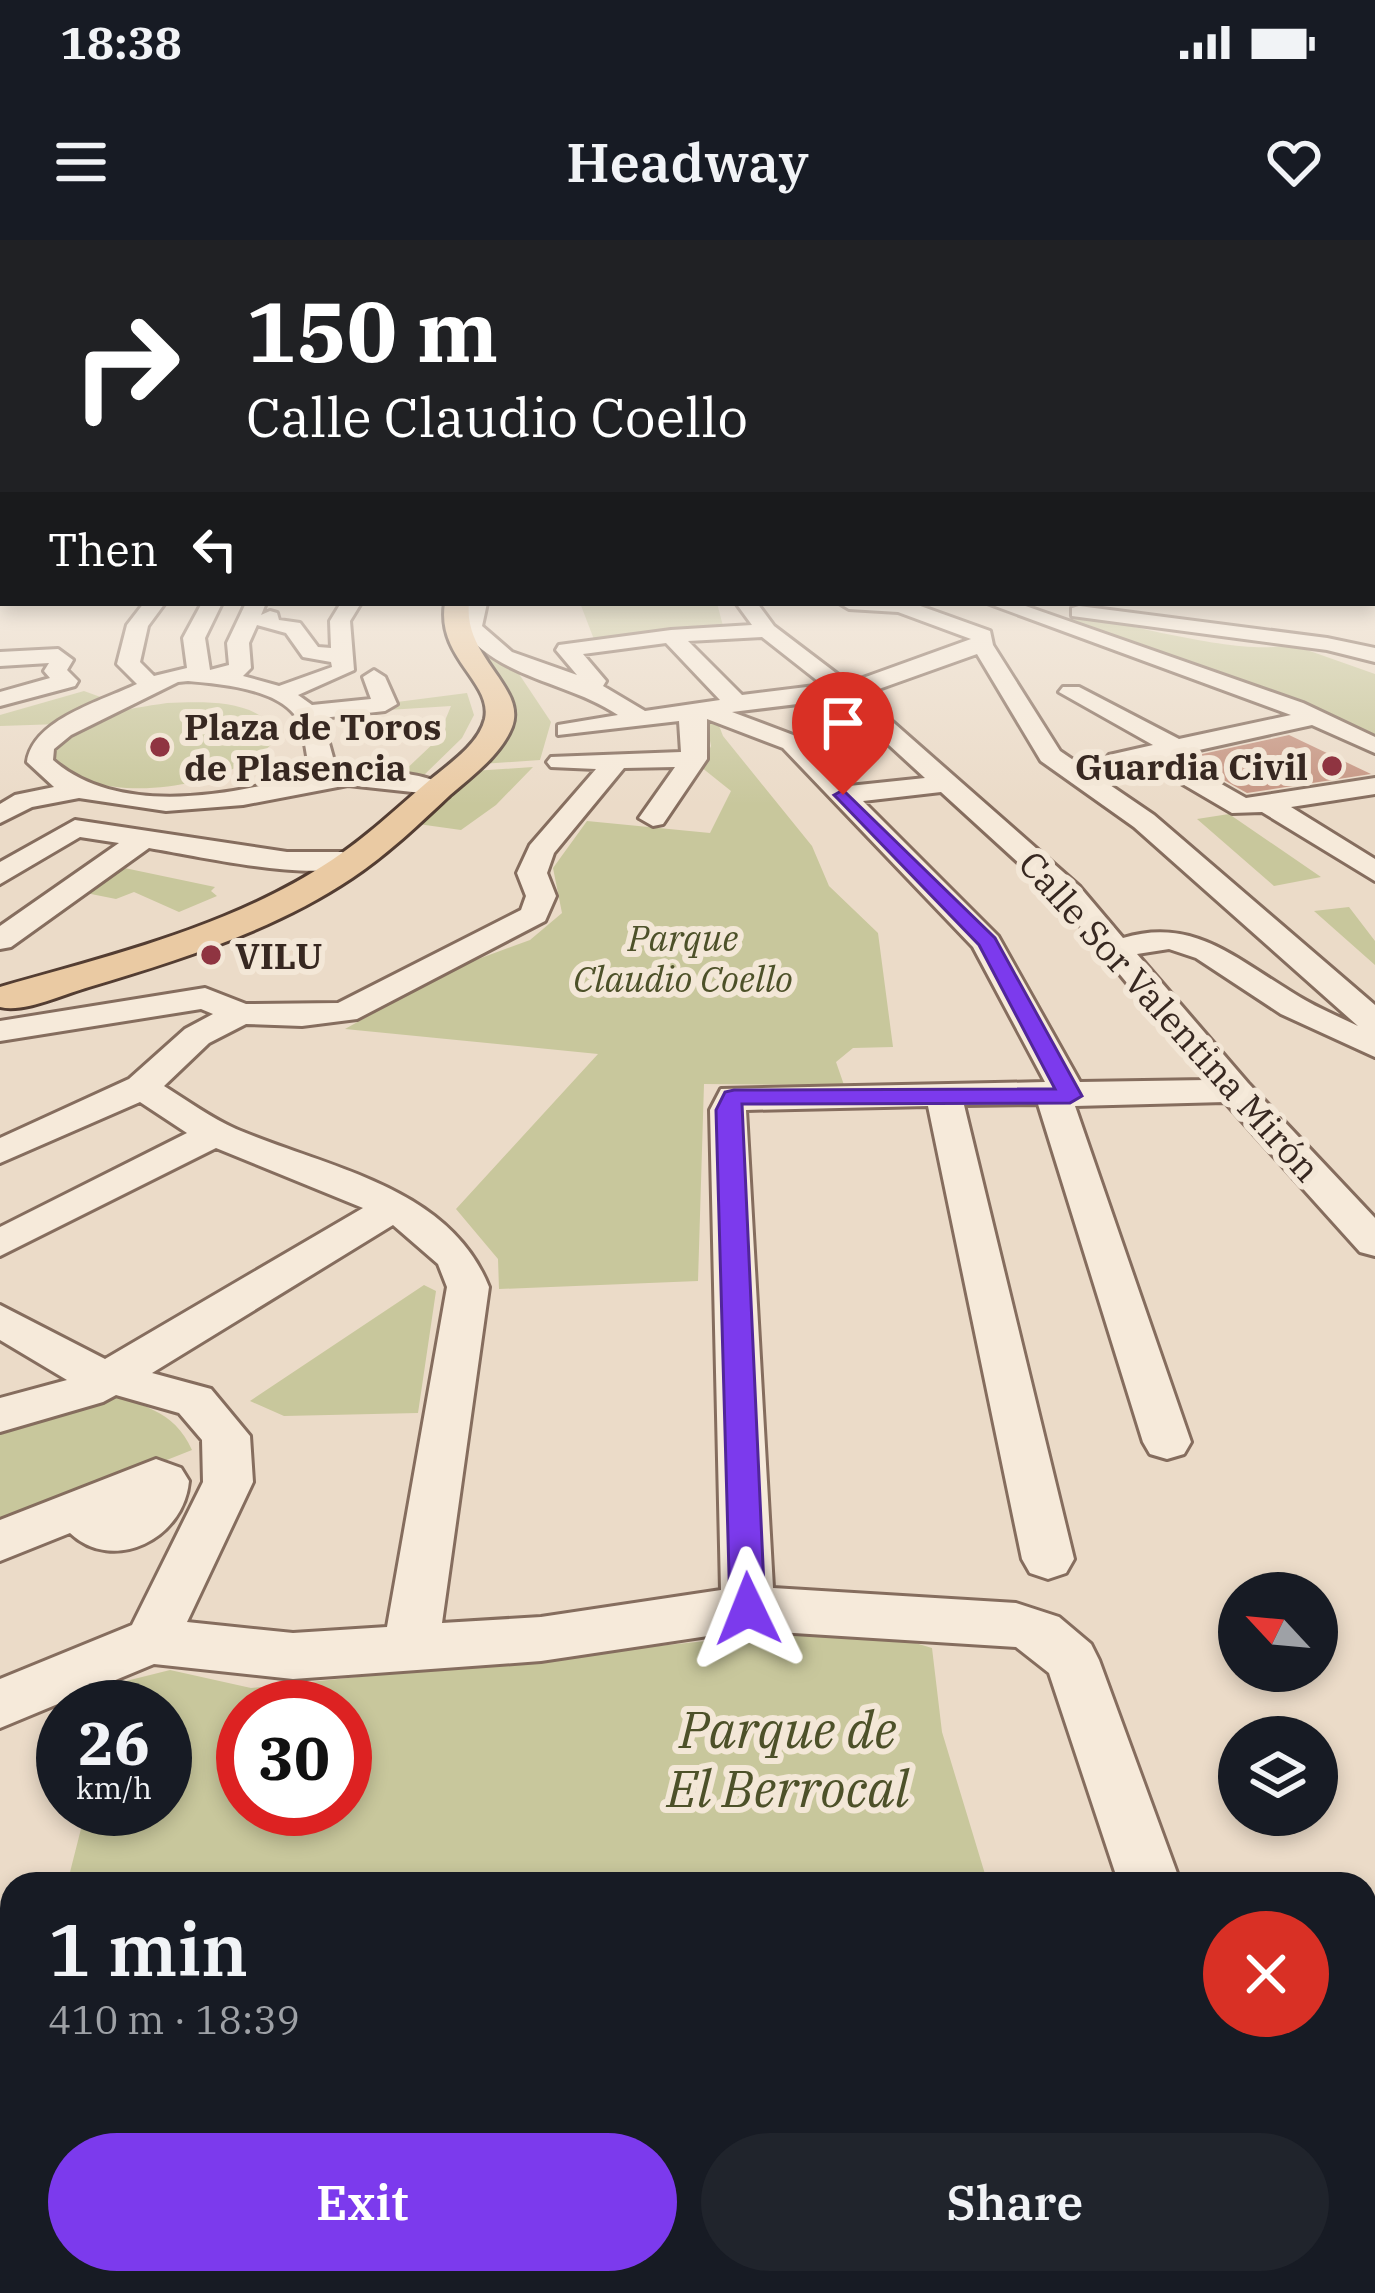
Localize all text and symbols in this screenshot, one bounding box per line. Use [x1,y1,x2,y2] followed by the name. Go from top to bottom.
[60,13,182,71] text: 18:38
[566,127,809,197] text: Headway
[48,129,114,195] icon: menu
[1261,129,1327,195] icon: heart
[246,276,498,385] text: 150 m
[48,288,204,444] icon: right
[246,382,748,452] text: Calle Claudio Coello
[182,516,248,582] icon: left
[48,520,158,578] text: Then
[792,672,894,795] pin
[810,690,876,756] icon: arrive
[184,703,442,791] place label: Plaza de Toros de Plasencia
[147,734,173,760] marker: Plaza de Toros de Plasencia
[1075,743,1308,790] place label: Guardia Civil
[1319,753,1345,779] marker: Guardia Civil
[1009,841,1331,1191] street label: Calle Sor Valentina Mirón
[573,914,793,1002] park label: Parque Claudio Coello
[235,932,323,979] place label: VILU
[198,942,224,968] marker: VILU
[685,1546,811,1672] position arrow
[1218,1572,1338,1692] north arrow
[1218,1572,1338,1836] map controls
[216,1680,372,1836] speed limit sign: 30
[665,1696,910,1821] park label: Parque de El Berrocal
[78,1703,150,1782] text: 26
[1218,1716,1338,1836] button: layers
[76,1768,152,1807] text: km/h
[48,1902,248,1996] text: 1 min
[1203,1911,1329,2037] button: close
[48,1994,300,2045] text: 410 m · 18:39
[48,2133,677,2271] button: Exit
[701,2133,1329,2271] button: Share

